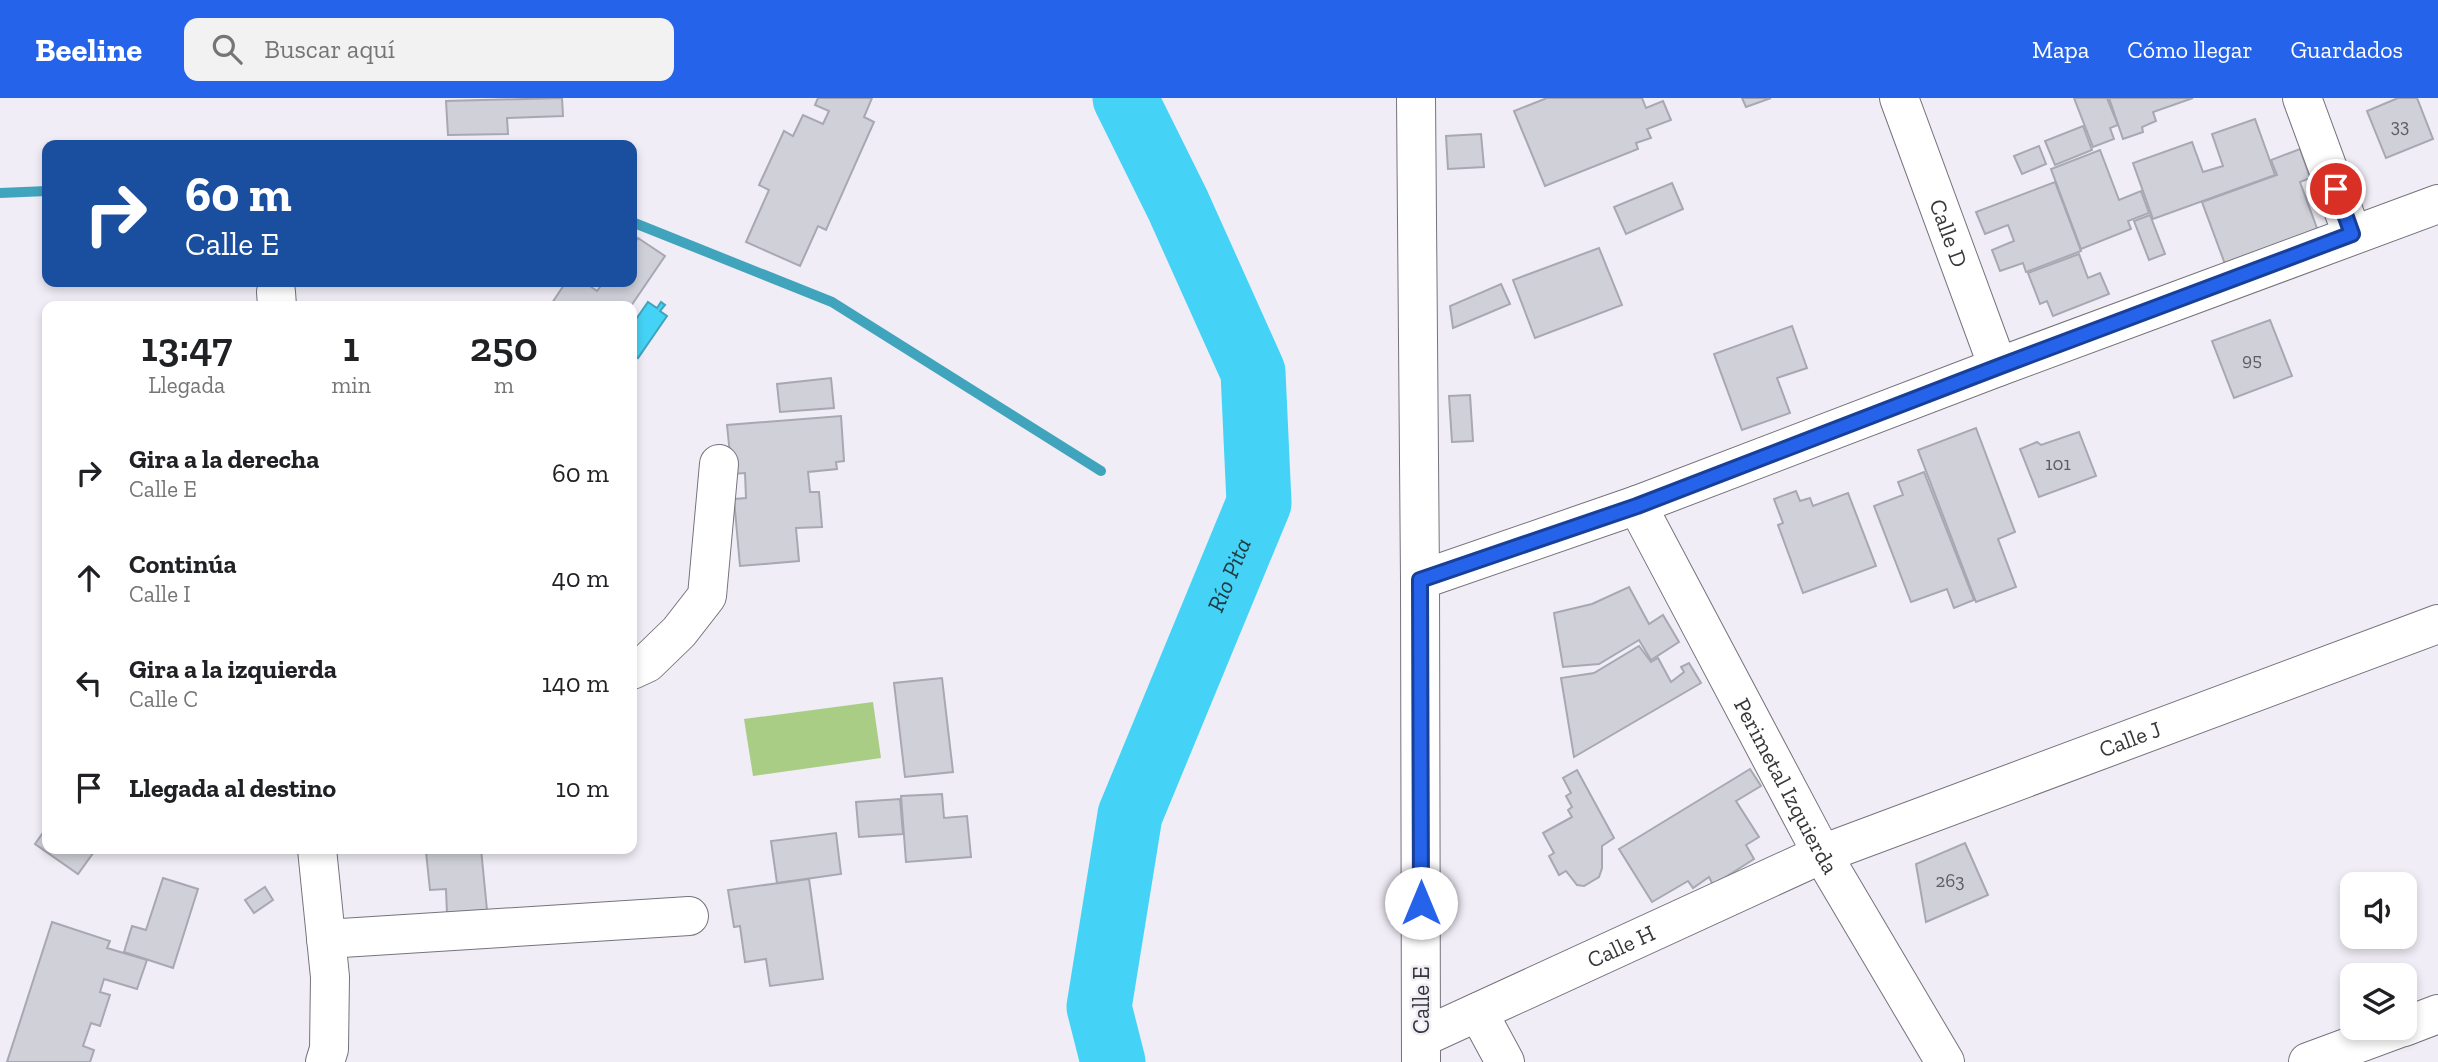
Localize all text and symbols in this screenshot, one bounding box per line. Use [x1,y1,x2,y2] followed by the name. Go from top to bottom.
[184,18,674,81] search box
[35,30,142,69] text: Beeline
[208,30,246,68] icon: search
[264,33,395,65] text: Buscar aquí
[2032,35,2089,64] text: Mapa
[2127,35,2253,64] text: Cómo llegar
[2291,35,2403,64] text: Guardados
[2391,114,2409,137] house number: 33
[2306,159,2366,219] pin
[185,165,292,224] text: 60 m
[70,168,161,259] icon: right
[2317,170,2355,208] icon: arrive
[1923,195,1974,271] street label: Calle D
[185,225,279,263] text: Calle E
[141,321,232,372] text: 13:47
[343,321,359,372] text: 1
[470,321,538,372] text: 250
[2242,348,2262,371] house number: 95
[148,371,225,399] text: Llegada
[331,371,371,399] text: min
[494,371,514,399] text: m
[129,443,319,475] text: Gira a la derecha
[2045,452,2071,475] house number: 101
[70,454,108,492] icon: right
[552,457,609,489] text: 60 m
[129,475,197,503] text: Calle E
[1201,534,1257,616] water label: Río Pita
[129,548,237,580] text: Continúa
[70,559,108,597] icon: ahead
[552,562,609,594] text: 40 m
[129,580,191,608] text: Calle I
[129,653,337,685] text: Gira a la izquierda
[70,664,108,702] icon: left
[542,667,609,699] text: 140 m
[129,685,198,713] text: Calle C
[1728,693,1845,879] street label: Perimetal Izquierda
[2095,715,2165,763] street label: Calle J
[70,769,108,807] icon: arrive
[129,772,336,804] text: Llegada al destino
[556,772,609,804] text: 10 m
[1384,866,1458,940] position arrow
[1935,869,1965,892] house number: 263
[2340,872,2417,1040] map controls
[2340,872,2417,949] button: sound
[1583,919,1659,974] street label: Calle H
[2340,963,2417,1040] button: layers
[1407,966,1435,1034] street label: Calle E

